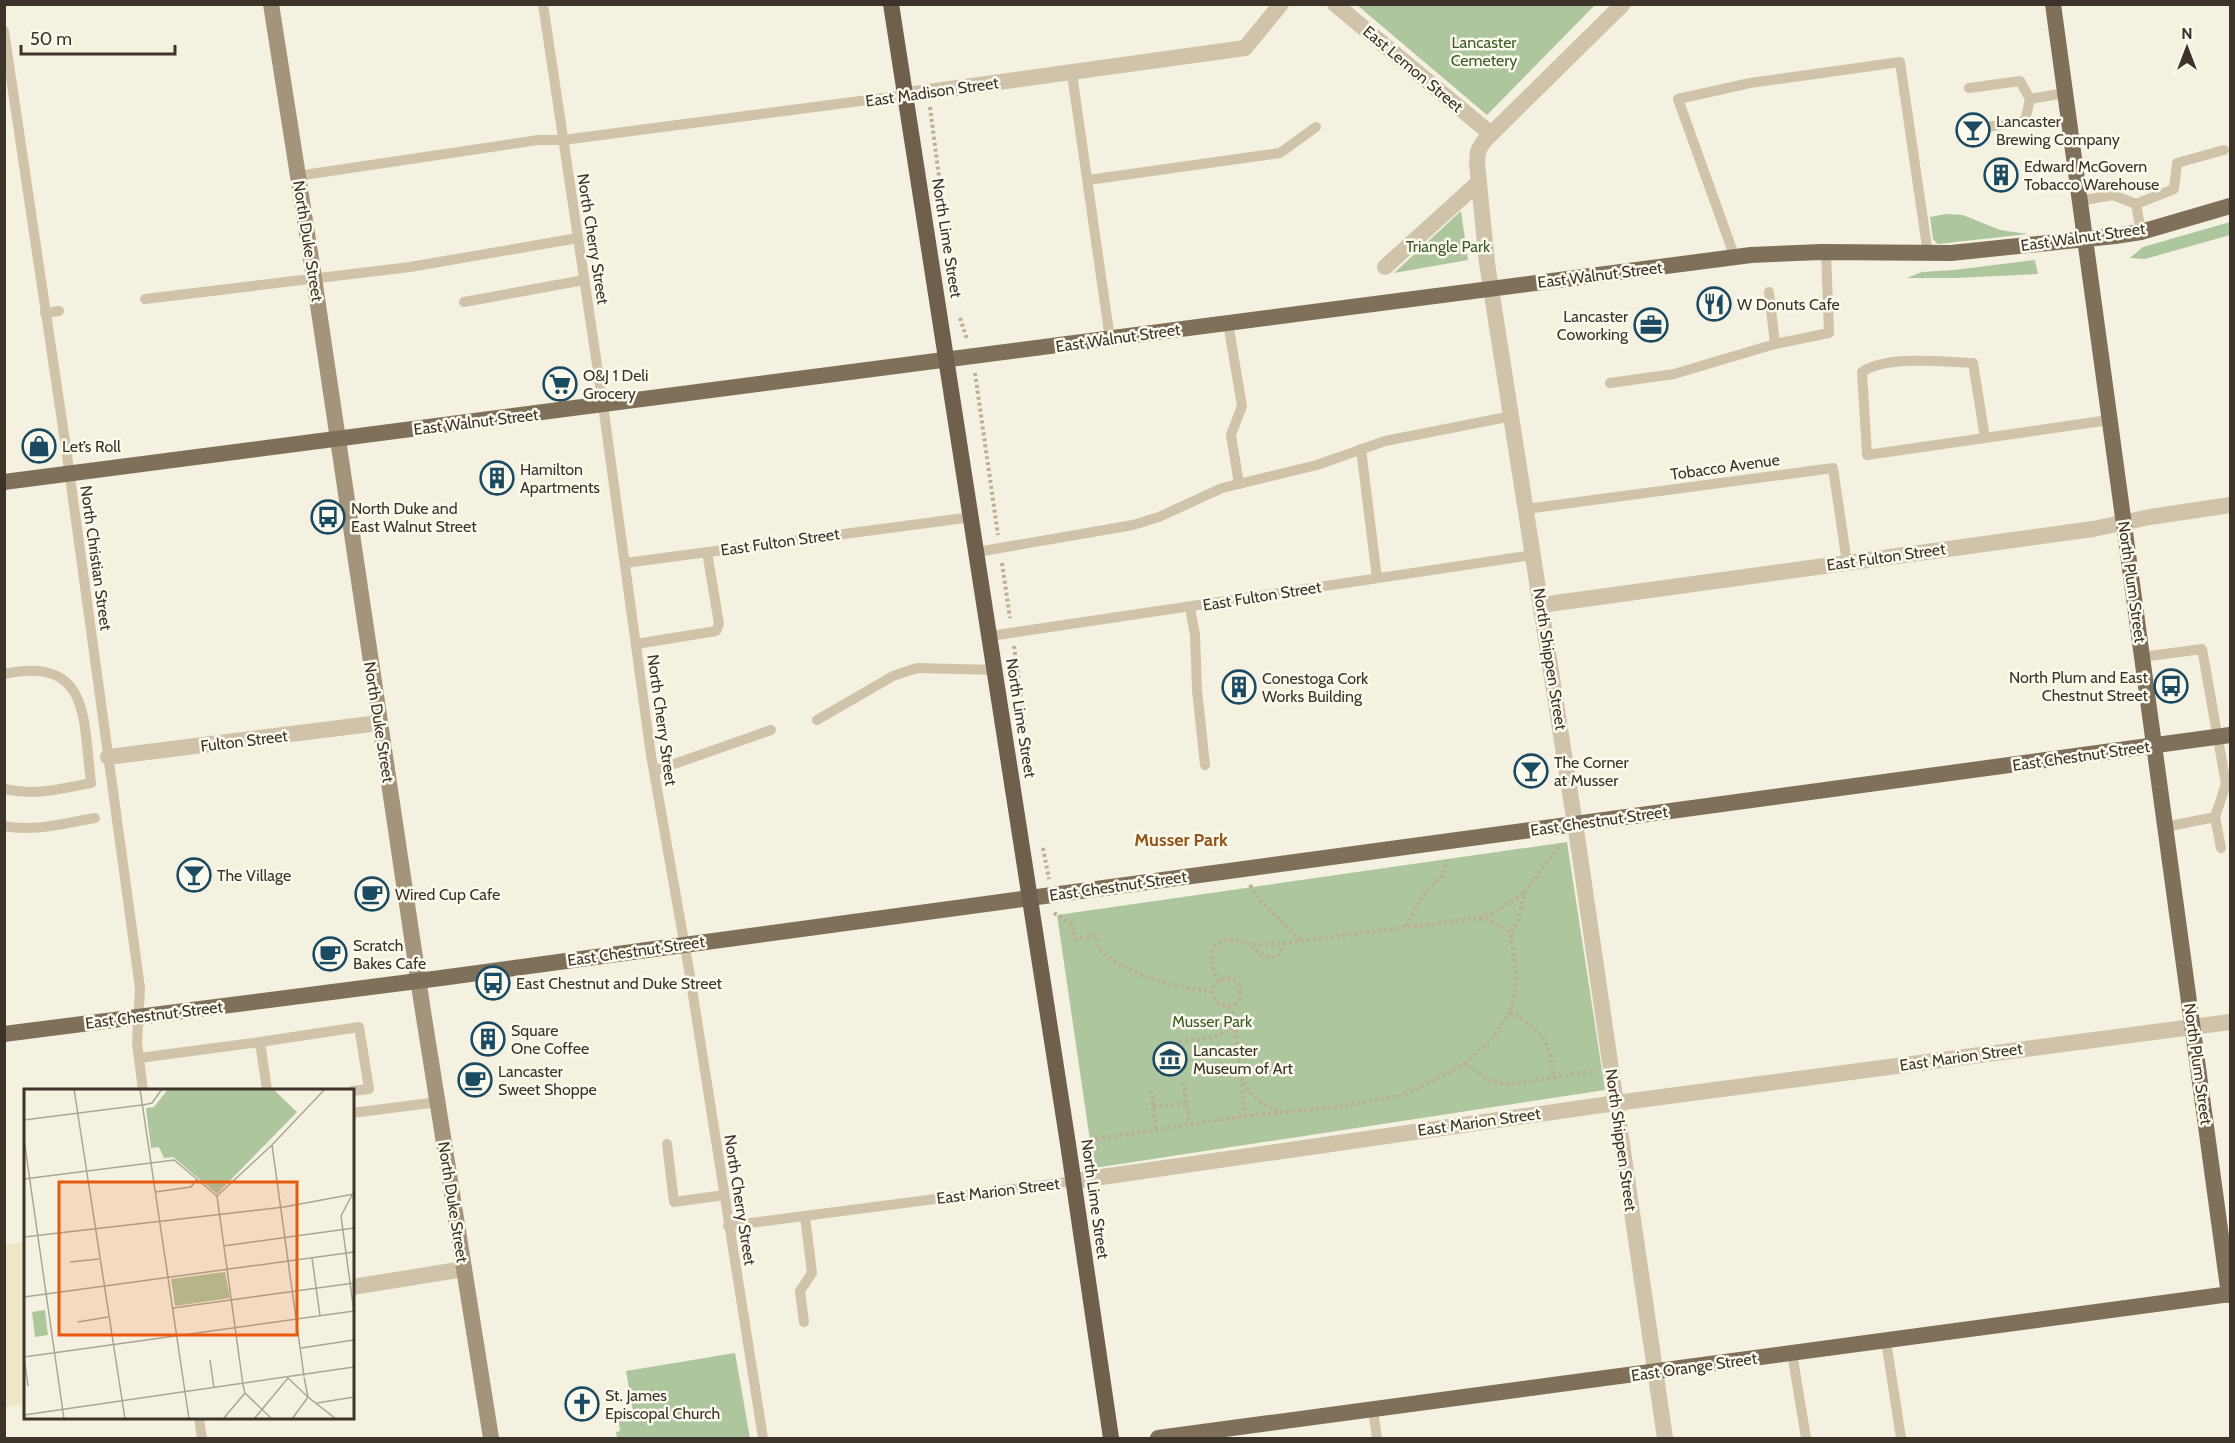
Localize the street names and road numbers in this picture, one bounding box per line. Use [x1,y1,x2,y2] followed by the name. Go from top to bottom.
[1359,22,1467,117] street label: East Lemon Street
[864,73,1000,111] street label: East Madison Street
[573,172,613,306] street label: North Cherry Street
[928,177,966,300] street label: North Lime Street
[289,179,327,303] street label: North Duke Street
[2020,219,2147,255] street label: East Walnut Street
[1537,258,1664,292] street label: East Walnut Street
[1055,320,1182,356] street label: East Walnut Street
[413,405,540,439] street label: East Walnut Street
[1669,450,1781,484] street label: Tobacco Avenue
[76,484,116,632] street label: North Christian Street
[2114,520,2150,645] street label: North Plum Street
[719,524,841,560] street label: East Fulton Street
[1825,539,1947,575] street label: East Fulton Street
[1201,577,1323,615] street label: East Fulton Street
[1529,587,1571,732] street label: North Shippen Street
[643,653,681,787] street label: North Cherry Street
[1002,657,1040,780] street label: North Lime Street
[360,660,398,784] street label: North Duke Street
[199,726,289,756] street label: Fulton Street
[2011,737,2151,775] street label: East Chestnut Street
[1529,802,1669,840] street label: East Chestnut Street
[1048,867,1188,905] street label: East Chestnut Street
[566,932,706,970] street label: East Chestnut Street
[84,997,224,1033] street label: East Chestnut Street
[2180,1002,2216,1127] street label: North Plum Street
[1898,1039,2024,1075] street label: East Marion Street
[1602,1068,1640,1213] street label: North Shippen Street
[1416,1104,1542,1140] street label: East Marion Street
[720,1133,760,1267] street label: North Cherry Street
[1077,1138,1113,1261] street label: North Lime Street
[434,1140,472,1264] street label: North Duke Street
[935,1174,1061,1208] street label: East Marion Street
[1630,1349,1759,1385] street label: East Orange Street

